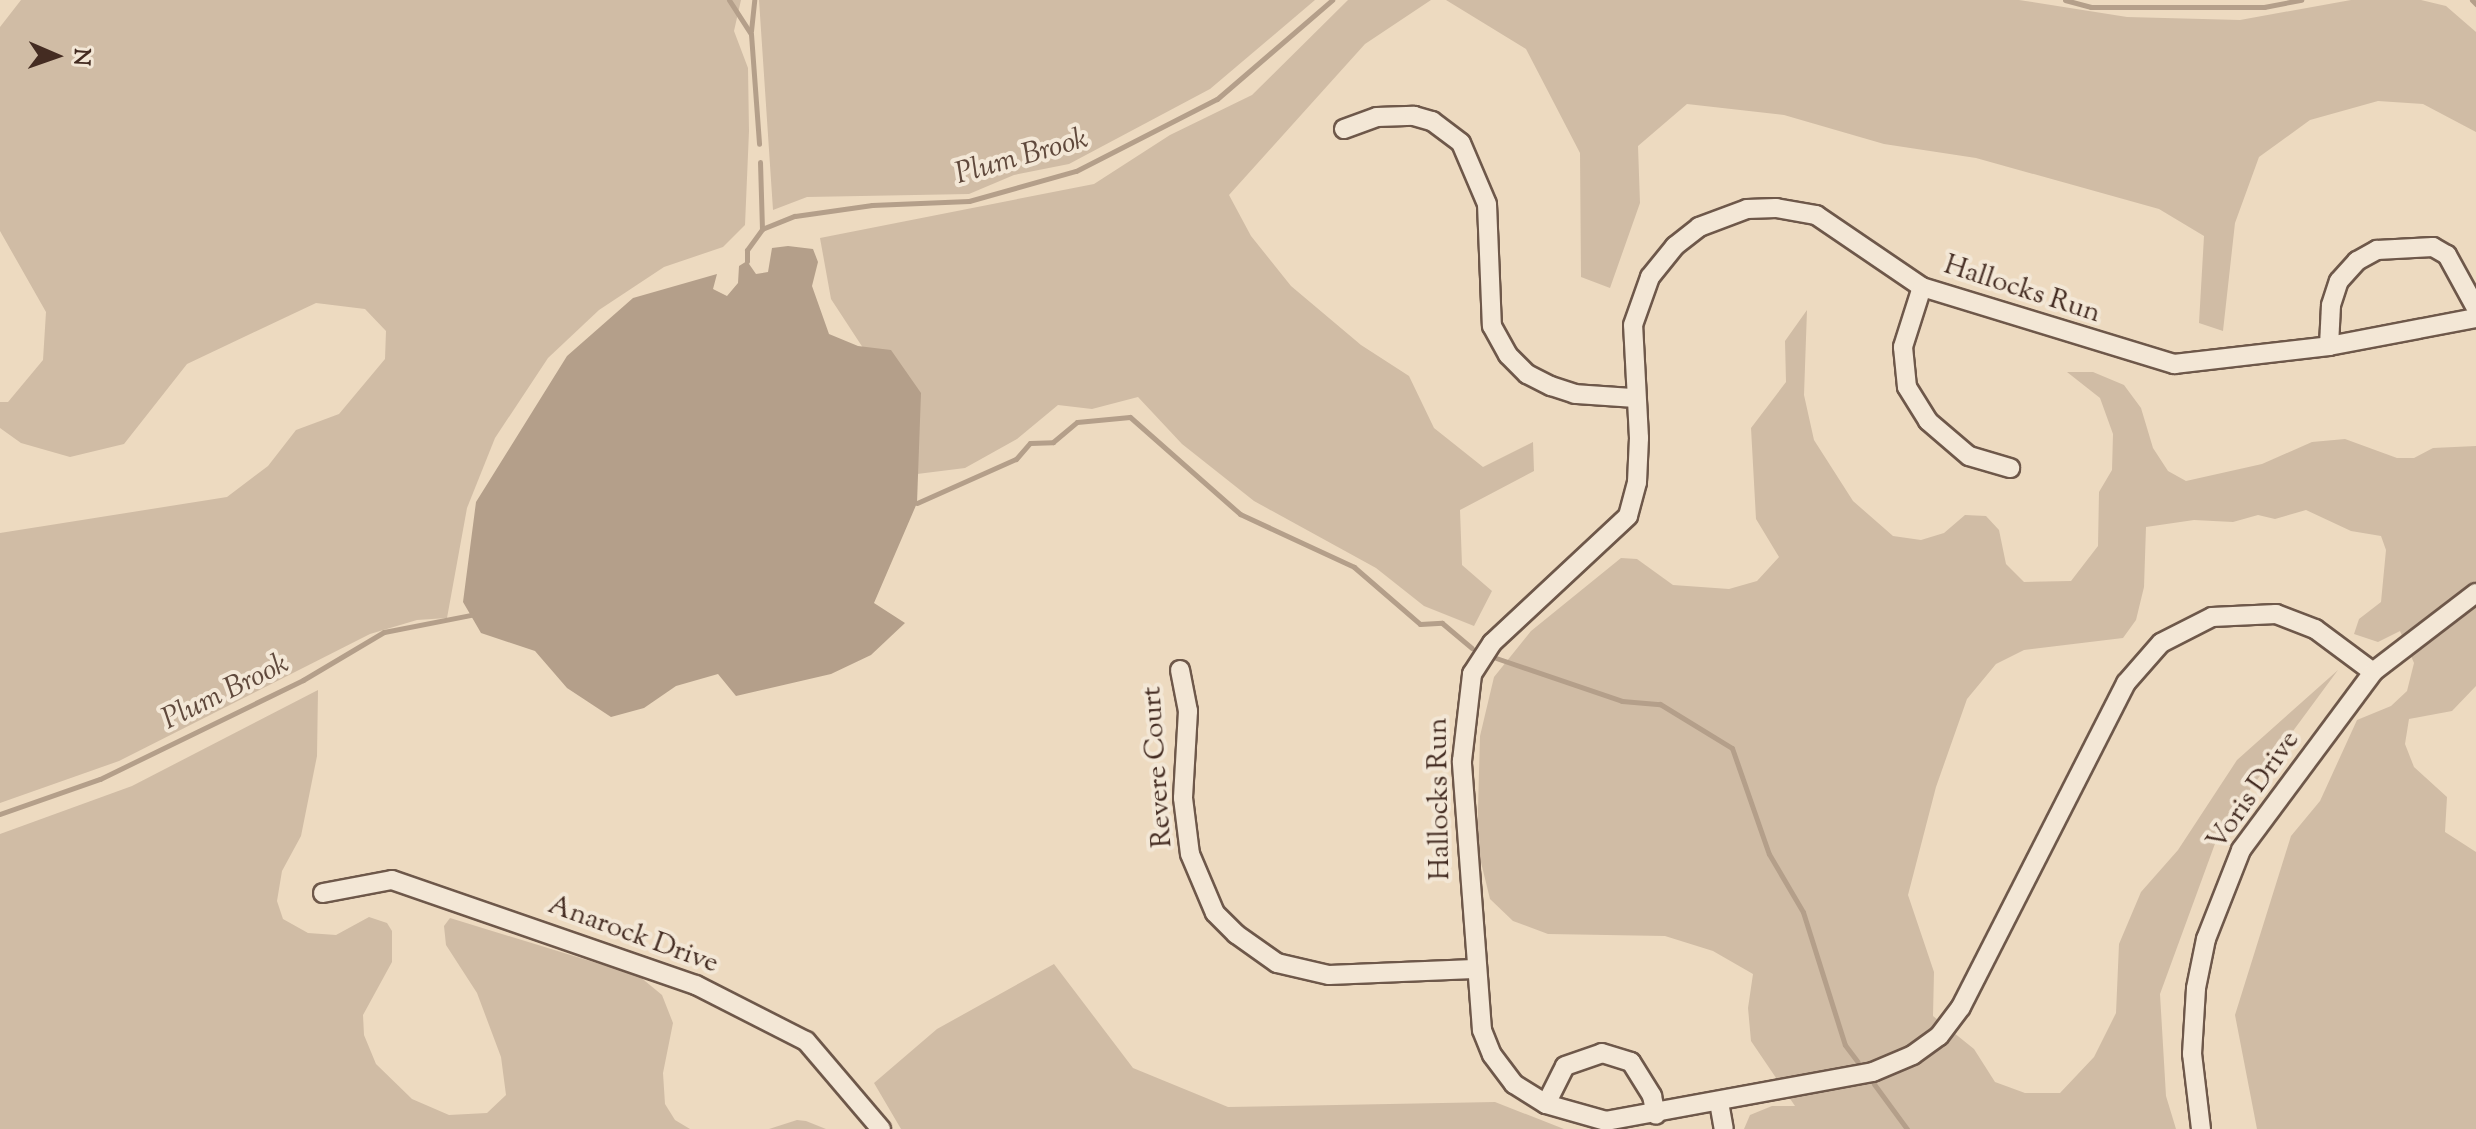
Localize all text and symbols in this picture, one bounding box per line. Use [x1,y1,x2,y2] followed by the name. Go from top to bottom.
[16,16,96,96] north arrow
[64,48,96,66] text: N
[951,122,1093,194] water label: Plum Brook
[1940,249,2104,331] street label: Hallocks Run
[157,647,295,739] water label: Plum Brook
[1136,685,1180,849] street label: Revere Court
[1422,718,1458,880] street label: Hallocks Run
[2201,725,2307,857] street label: Voris Drive
[543,889,723,981] street label: Anarock Drive

